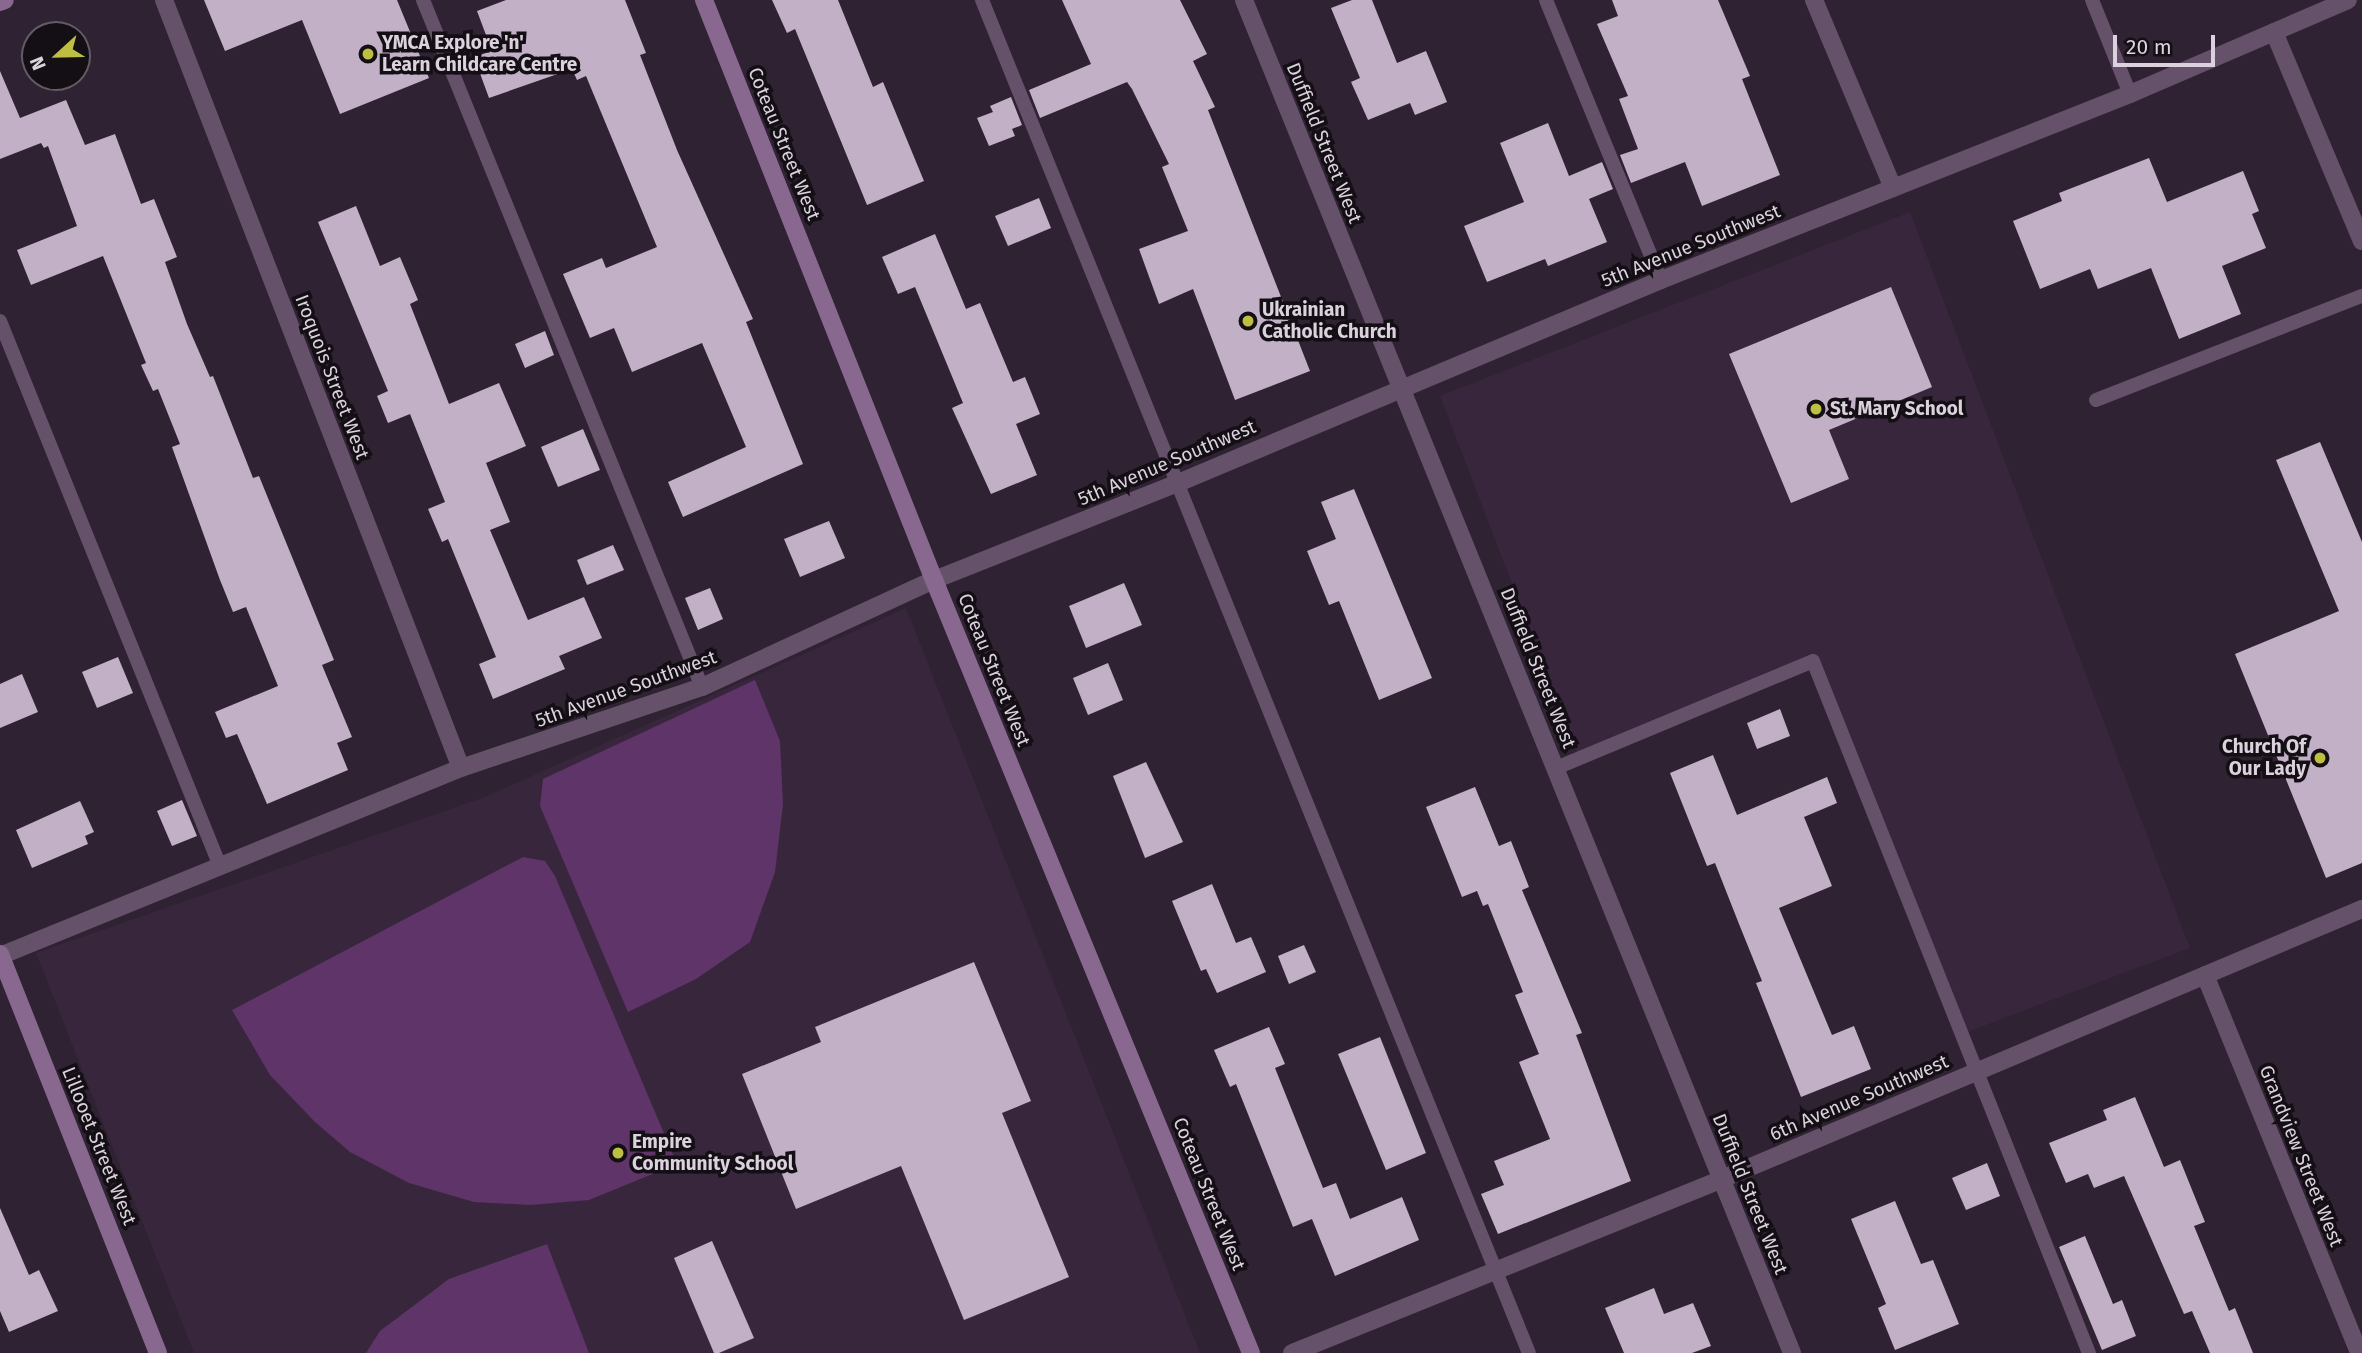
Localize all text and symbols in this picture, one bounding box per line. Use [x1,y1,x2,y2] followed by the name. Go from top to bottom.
[21,21,91,91] north arrow
[2117,21,2218,65] scale bar
[382,32,577,76] place label: YMCA Explore 'n' Learn Childcare Centre
[2126,34,2172,60] text: 20 m
[360,46,376,62] marker: YMCA Explore 'n' Learn Childcare Centre
[25,53,51,73] text: N
[1281,59,1367,227] street label: Duffield Street West
[743,64,825,224] street label: Coteau Street West
[1598,200,1784,292] street label: 5th Avenue Southwest
[290,291,374,463] street label: Iroquois Street West
[1262,299,1397,343] place label: Ukrainian Catholic Church
[1240,313,1256,329] marker: Ukrainian Catholic Church
[1830,398,1963,420] place label: St. Mary School
[1808,401,1824,417] marker: St. Mary School
[1075,415,1259,511] street label: 5th Avenue Southwest
[1495,584,1581,752] street label: Duffield Street West
[953,590,1035,750] street label: Coteau Street West
[532,646,720,732] street label: 5th Avenue Southwest
[2222,736,2306,780] place label: Church Of Our Lady
[2312,750,2328,766] marker: Church Of Our Lady
[1766,1050,1952,1146] street label: 6th Avenue Southwest
[2254,1062,2348,1250] street label: Grandview Street West
[57,1064,141,1228] street label: Lillooet Street West
[1707,1110,1793,1278] street label: Duffield Street West
[1168,1114,1250,1274] street label: Coteau Street West
[632,1131,793,1175] place label: Empire Community School
[610,1145,626,1161] marker: Empire Community School

